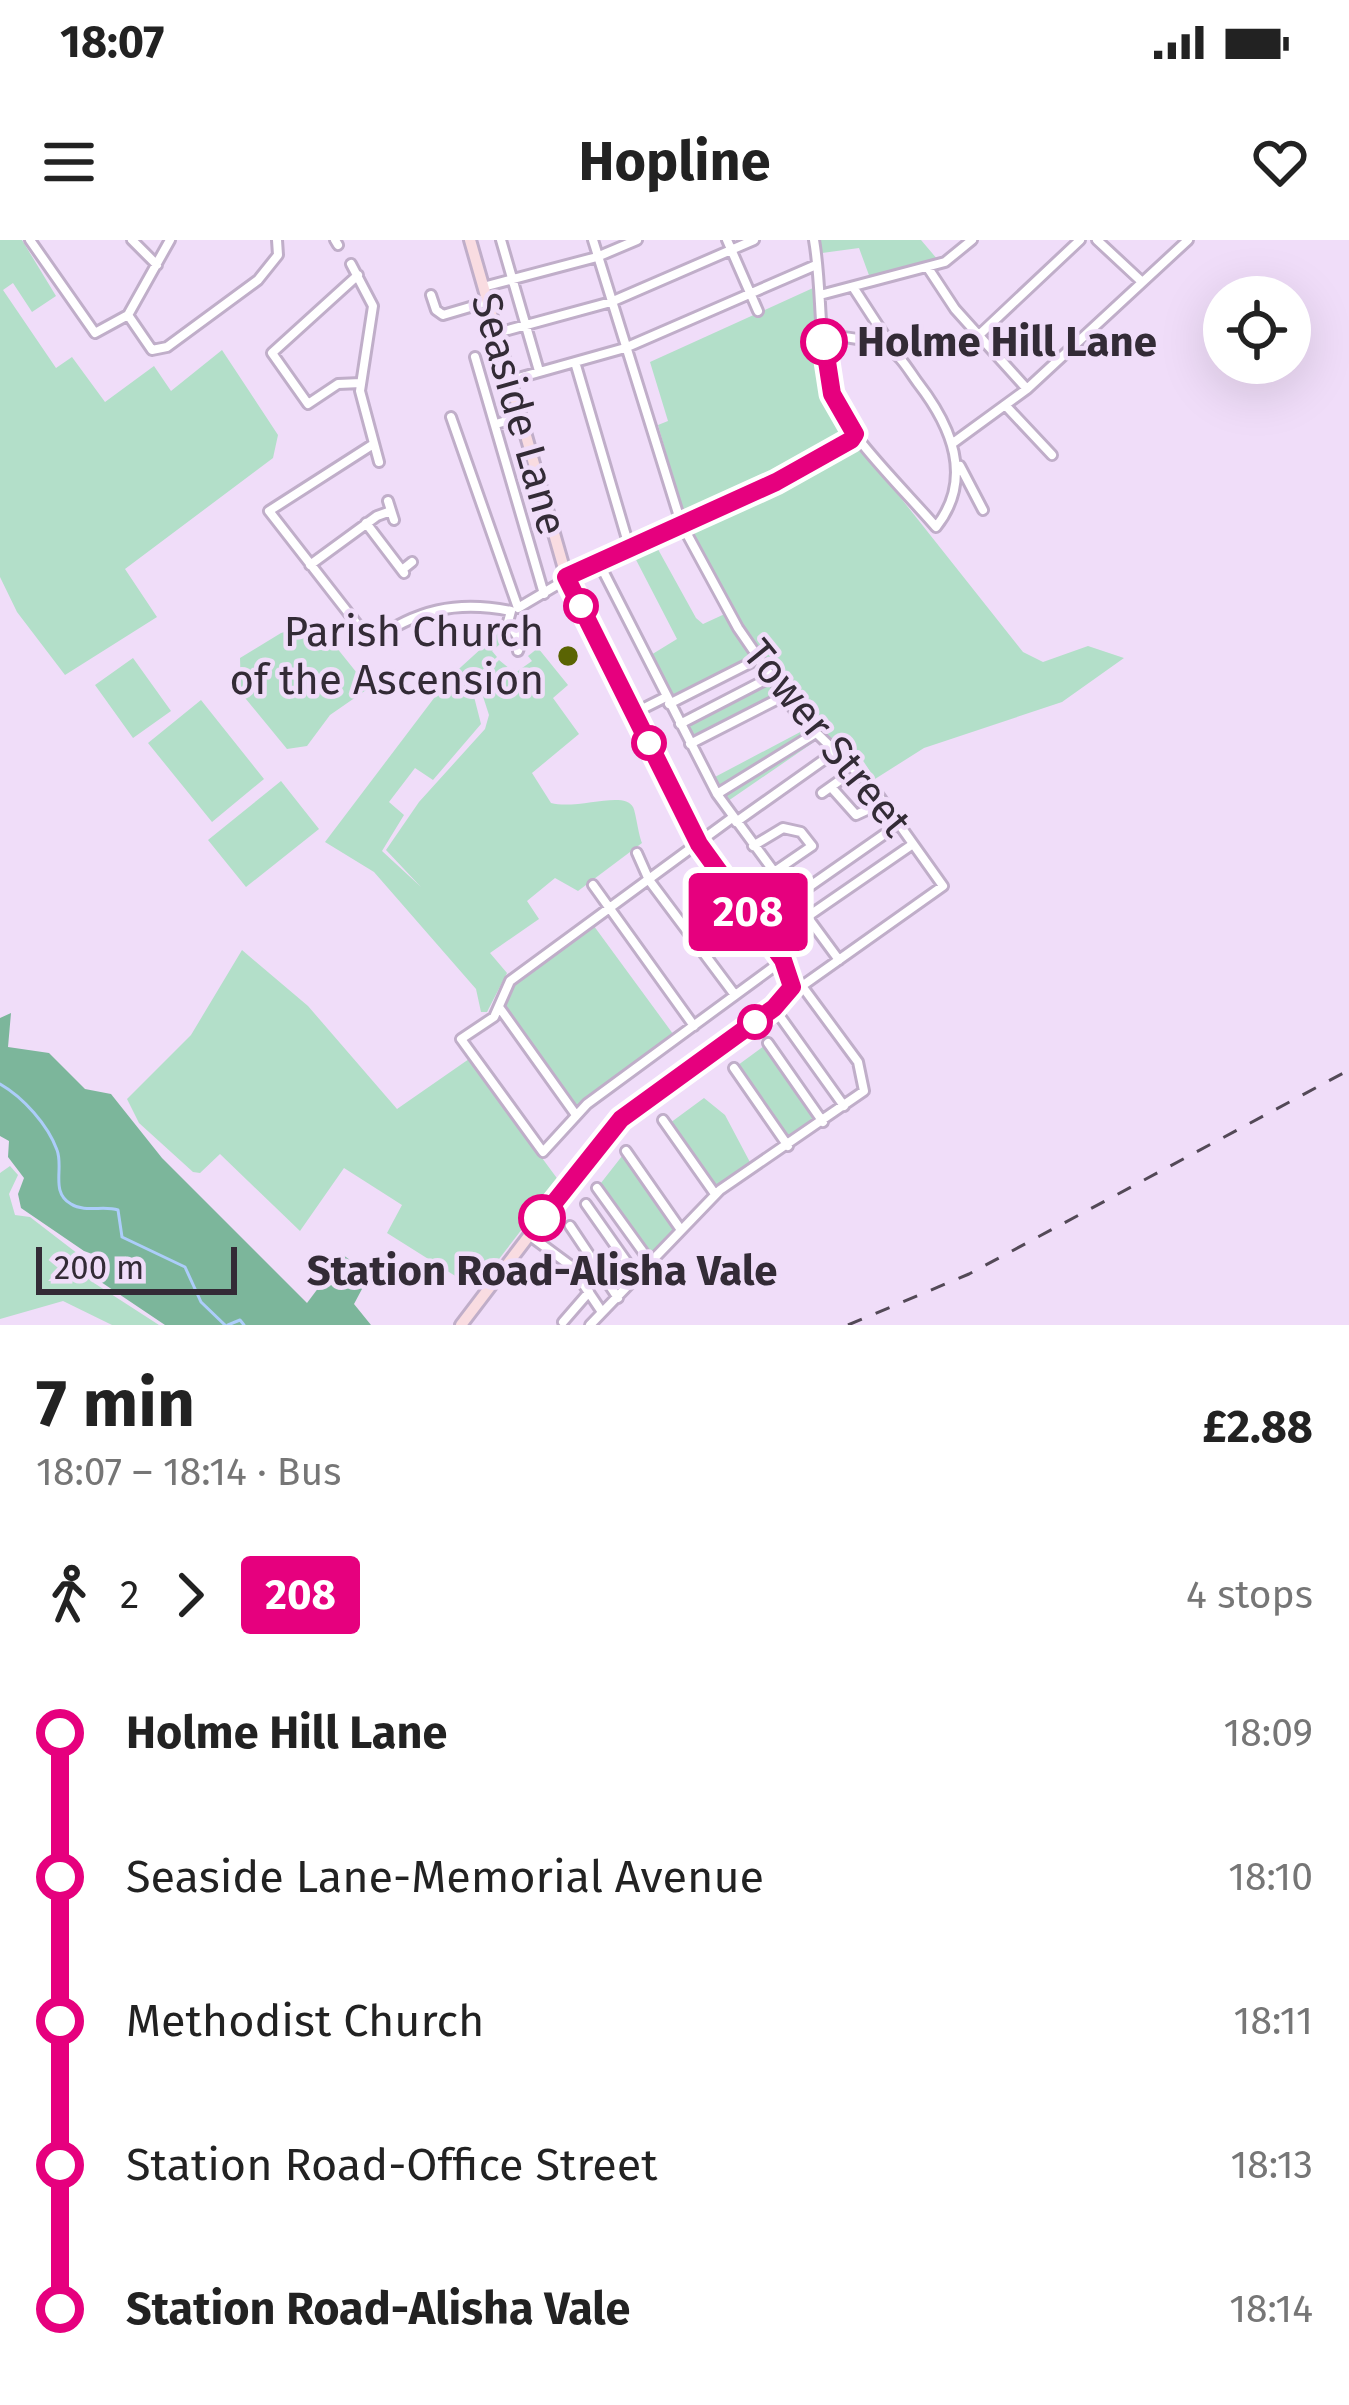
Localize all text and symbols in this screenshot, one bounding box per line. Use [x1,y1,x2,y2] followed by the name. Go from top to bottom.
[60,15,164,69] text: 18:07
[36,129,102,195] icon: menu
[1247,129,1313,195] icon: heart
[579,130,770,194] text: Hopline
[1203,276,1311,384] map controls
[1203,276,1311,384] button: locate
[461,287,577,541] street label: Seaside Lane
[857,317,1157,367] place label: Holme Hill Lane
[802,320,846,364] marker: Holme Hill Lane
[565,590,597,622] unlabelled marker
[229,607,544,705] place label: Parish Church of the Ascension
[733,630,922,847] street label: Tower Street
[555,643,581,669] marker: Parish Church of the Ascension
[633,727,665,759] unlabelled marker
[679,873,817,951] line badge: 208
[713,887,783,937] text: 208
[739,1006,771,1038] unlabelled marker
[520,1196,564,1240] marker: Station Road-Alisha Vale
[36,1241,237,1294] scale bar
[307,1246,777,1296] place label: Station Road-Alisha Vale
[54,1248,144,1288] text: 200 m
[36,1364,195,1443] text: 7 min
[1202,1400,1313,1454] text: £2.88
[36,1449,341,1495] text: 18:07 – 18:14 · Bus
[36,1562,102,1628] icon: walk
[157,1562,223,1628] icon: forward
[265,1570,336,1620] text: 208
[120,1572,139,1618] text: 2
[1186,1572,1313,1618] text: 4 stops
[126,1706,447,1760] text: Holme Hill Lane
[1223,1710,1313,1756] text: 18:09
[126,1850,764,1904] text: Seaside Lane-Memorial Avenue
[1228,1854,1313,1900] text: 18:10
[126,1994,484,2048] text: Methodist Church
[1234,1998,1313,2044] text: 18:11
[126,2138,658,2192] text: Station Road-Office Street
[1230,2142,1313,2188] text: 18:13
[126,2282,630,2336] text: Station Road-Alisha Vale
[1229,2286,1313,2332] text: 18:14

